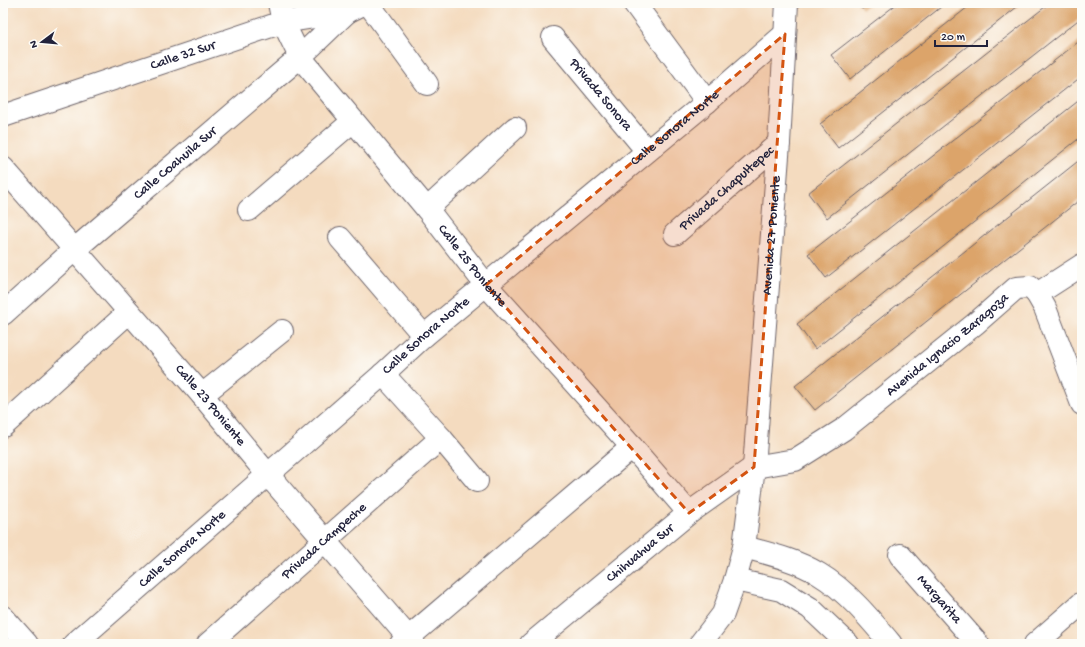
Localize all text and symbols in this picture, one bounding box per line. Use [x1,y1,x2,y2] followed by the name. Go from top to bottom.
[22,22,62,62] north arrow
[935,22,987,48] scale bar
[941,31,966,45] text: 20 m
[148,36,219,74] street label: Calle 32 Sur
[28,39,41,49] text: N
[565,54,636,136] street label: Privada Sonora
[627,86,723,170] street label: Calle Sonora Norte
[130,122,221,204] street label: Calle Coahuila Sur
[675,142,779,235] street label: Privada Chapultepec
[759,174,785,296] street label: Avenida 27 Poniente
[434,221,511,311] street label: Calle 25 Poniente
[883,289,1013,400] street label: Avenida Ignacio Zaragoza
[379,293,474,379] street label: Calle Sonora Norte
[171,361,250,450] street label: Calle 23 Poniente
[277,499,371,584] street label: Privada Campeche
[135,506,230,592] street label: Calle Sonora Norte
[603,520,679,587] street label: Chihuahua Sur
[913,571,966,628] street label: Margarita

